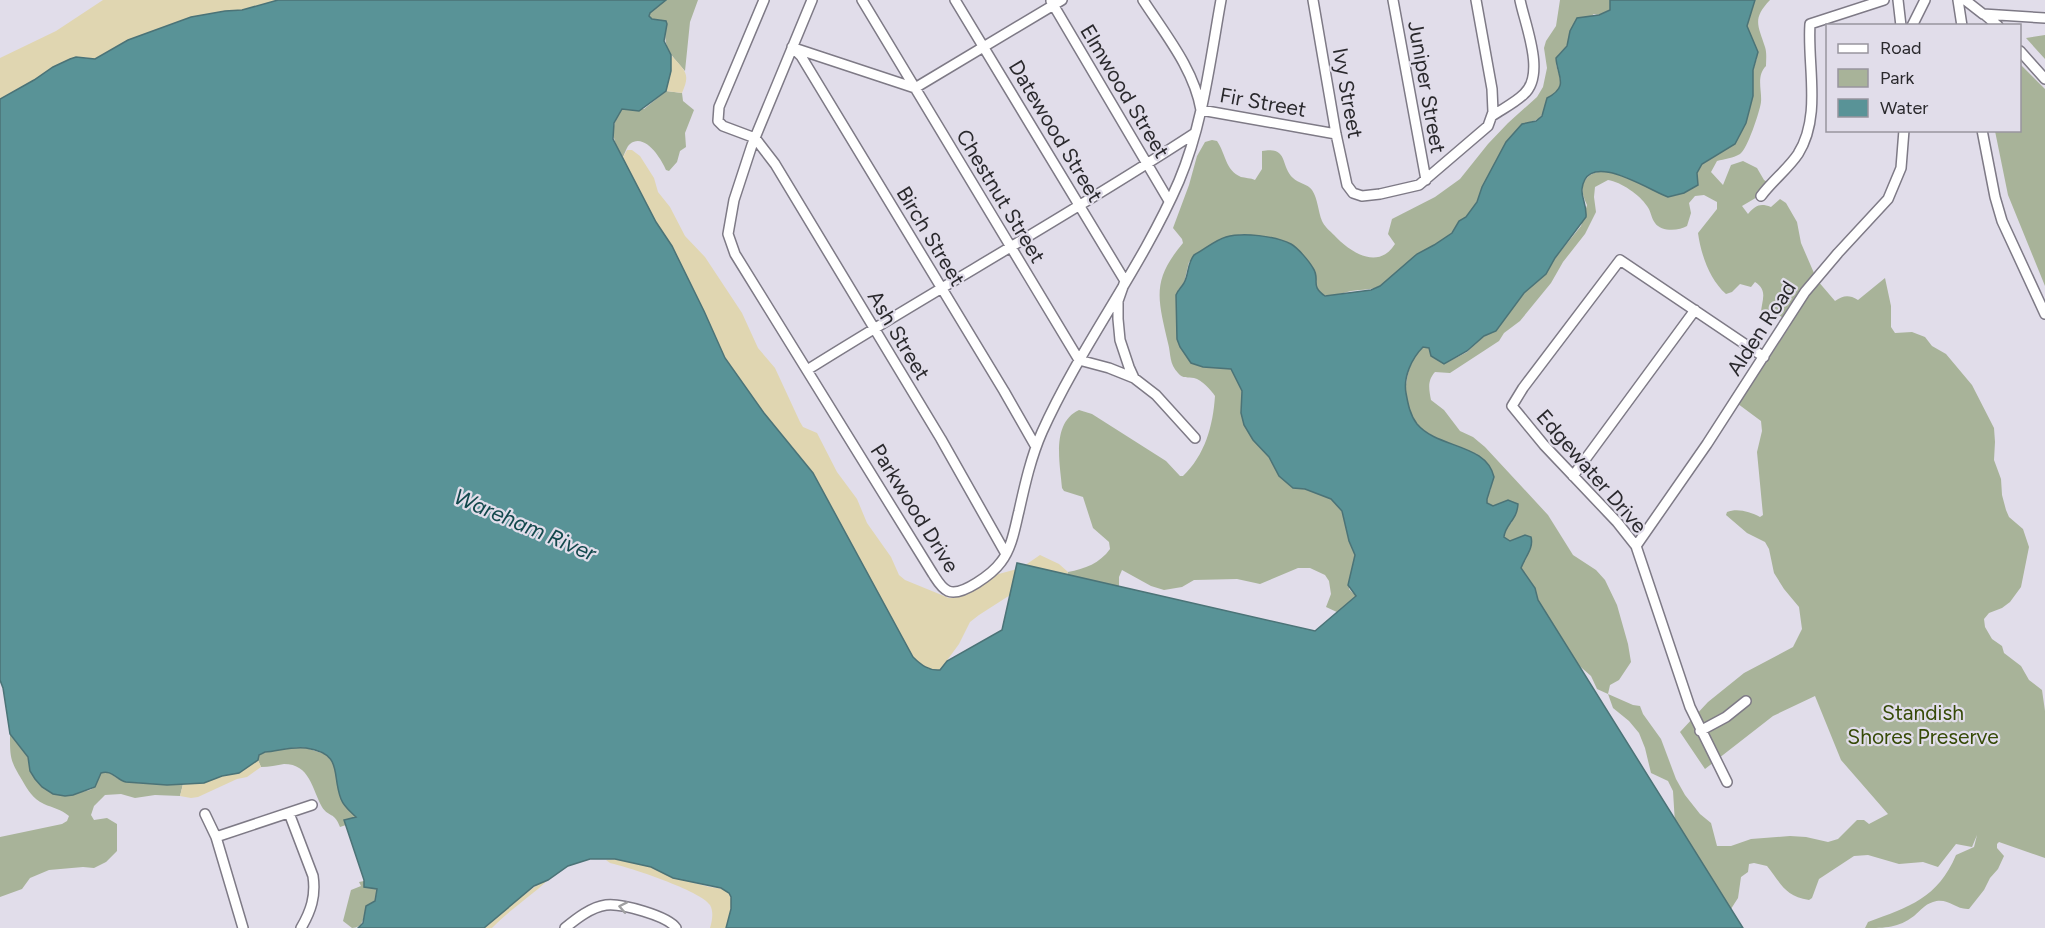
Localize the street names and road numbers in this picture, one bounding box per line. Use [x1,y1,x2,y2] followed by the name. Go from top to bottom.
[1403,19,1451,155] street label: Juniper Street
[1075,20,1175,162] street label: Elmwood Street
[1328,46,1368,140] street label: Ivy Street
[1004,56,1108,207] street label: Datewood Street
[1218,82,1308,122] street label: Fir Street
[951,125,1051,267] street label: Chestnut Street
[891,182,971,290] street label: Birch Street
[1721,276,1801,380] street label: Alden Road
[863,286,935,384] street label: Ash Street
[1532,404,1652,538] street label: Edgewater Drive
[866,439,964,577] street label: Parkwood Drive

